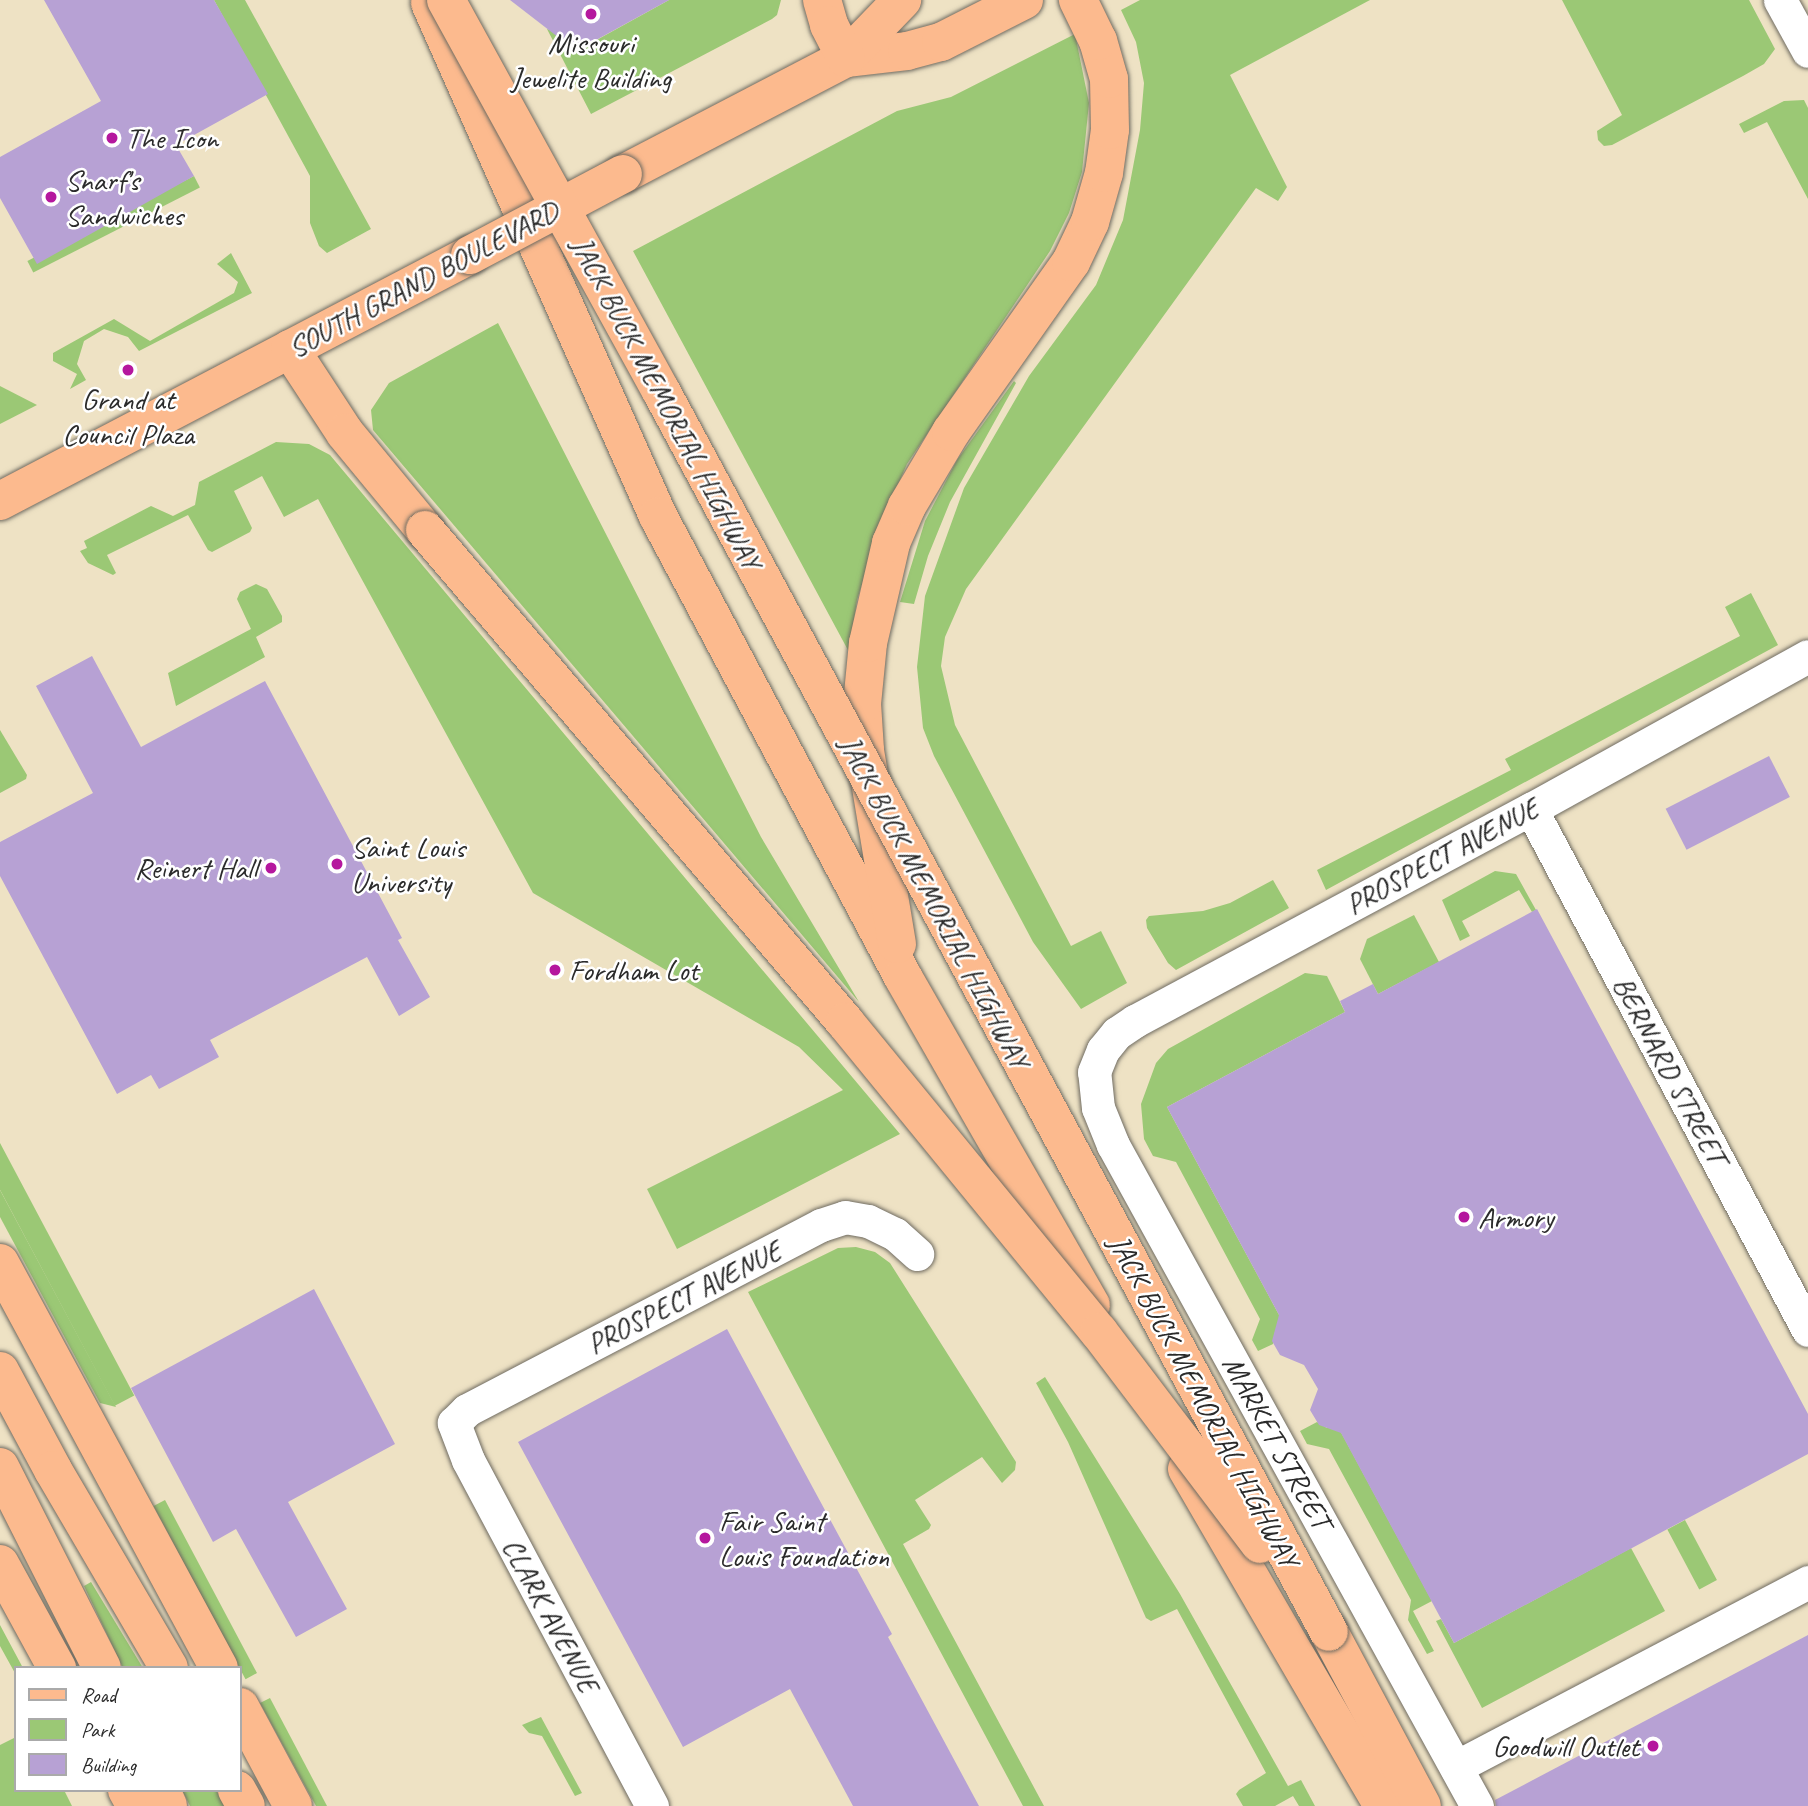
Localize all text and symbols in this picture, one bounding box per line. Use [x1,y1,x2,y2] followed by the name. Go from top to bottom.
[583,6,599,22] marker: Missouri Jewelite Building
[511,25,671,96] place label: Missouri Jewelite Building
[126,120,218,156] place label: The Icon
[104,130,120,146] marker: The Icon
[65,162,183,232] place label: Snarf's Sandwiches
[43,189,59,205] marker: Snarf's Sandwiches
[281,192,565,366] street label: SOUTH GRAND BOULEVARD
[564,230,770,576] street label: JACK BUCK MEMORIAL HIGHWAY
[120,362,136,378] marker: Grand at Council Plaza
[62,381,194,452] place label: Grand at Council Plaza
[832,729,1038,1075] street label: JACK BUCK MEMORIAL HIGHWAY
[1339,790,1545,922] street label: PROSPECT AVENUE
[351,829,465,900] place label: Saint Louis University
[134,850,257,886] place label: Reinert Hall
[329,856,345,872] marker: Saint Louis University
[263,860,279,876] marker: Reinert Hall
[569,952,698,988] place label: Fordham Lot
[547,962,563,978] marker: Fordham Lot
[1605,970,1735,1170] street label: BERNARD STREET
[1478,1199,1554,1235] place label: Armory
[1456,1209,1472,1225] marker: Armory
[1101,1228,1307,1574] street label: JACK BUCK MEMORIAL HIGHWAY
[580,1232,788,1362] street label: PROSPECT AVENUE
[1215,1350,1339,1534] street label: MARKET STREET
[719,1503,888,1574] place label: Fair Saint Louis Foundation
[697,1530,713,1546] marker: Fair Saint Louis Foundation
[495,1531,607,1699] street label: CLARK AVENUE
[14,1666,242,1792] legend
[81,1682,116,1708] text: Road
[81,1717,114,1743] text: Park
[1492,1728,1639,1764] place label: Goodwill Outlet
[1645,1738,1661,1754] marker: Goodwill Outlet
[81,1752,136,1778] text: Building

